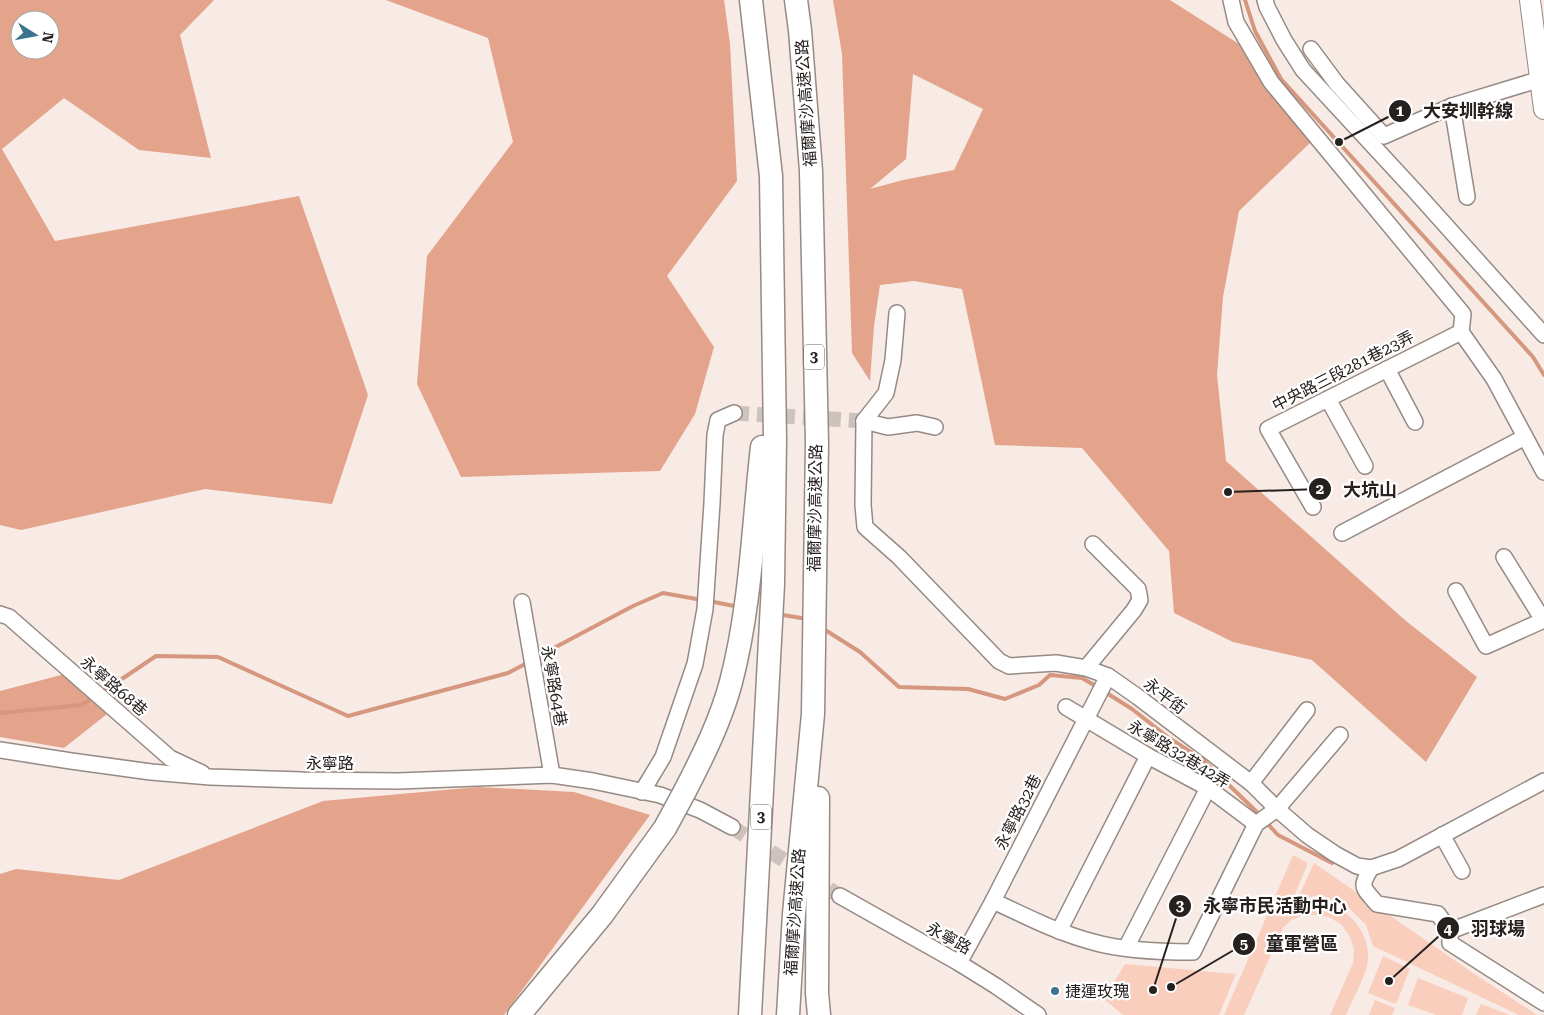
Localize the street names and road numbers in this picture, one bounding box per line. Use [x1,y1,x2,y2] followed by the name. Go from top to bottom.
[792,38,820,168] street label: 福爾摩沙高速公路
[1269,327,1417,415] street label: 中央路三段281巷23弄
[804,344,824,370] road number: 3
[804,444,826,572] street label: 福爾摩沙高速公路
[538,644,570,728] street label: 永寧路64巷
[77,652,151,720] street label: 永寧路68巷
[1140,674,1190,718] street label: 永平街
[1124,716,1234,792] street label: 永寧路32巷42弄
[306,754,354,773] street label: 永寧路
[991,771,1045,853] street label: 永寧路32巷
[751,804,771,830] road number: 3
[781,847,809,977] street label: 福爾摩沙高速公路
[923,918,975,958] street label: 永寧路

